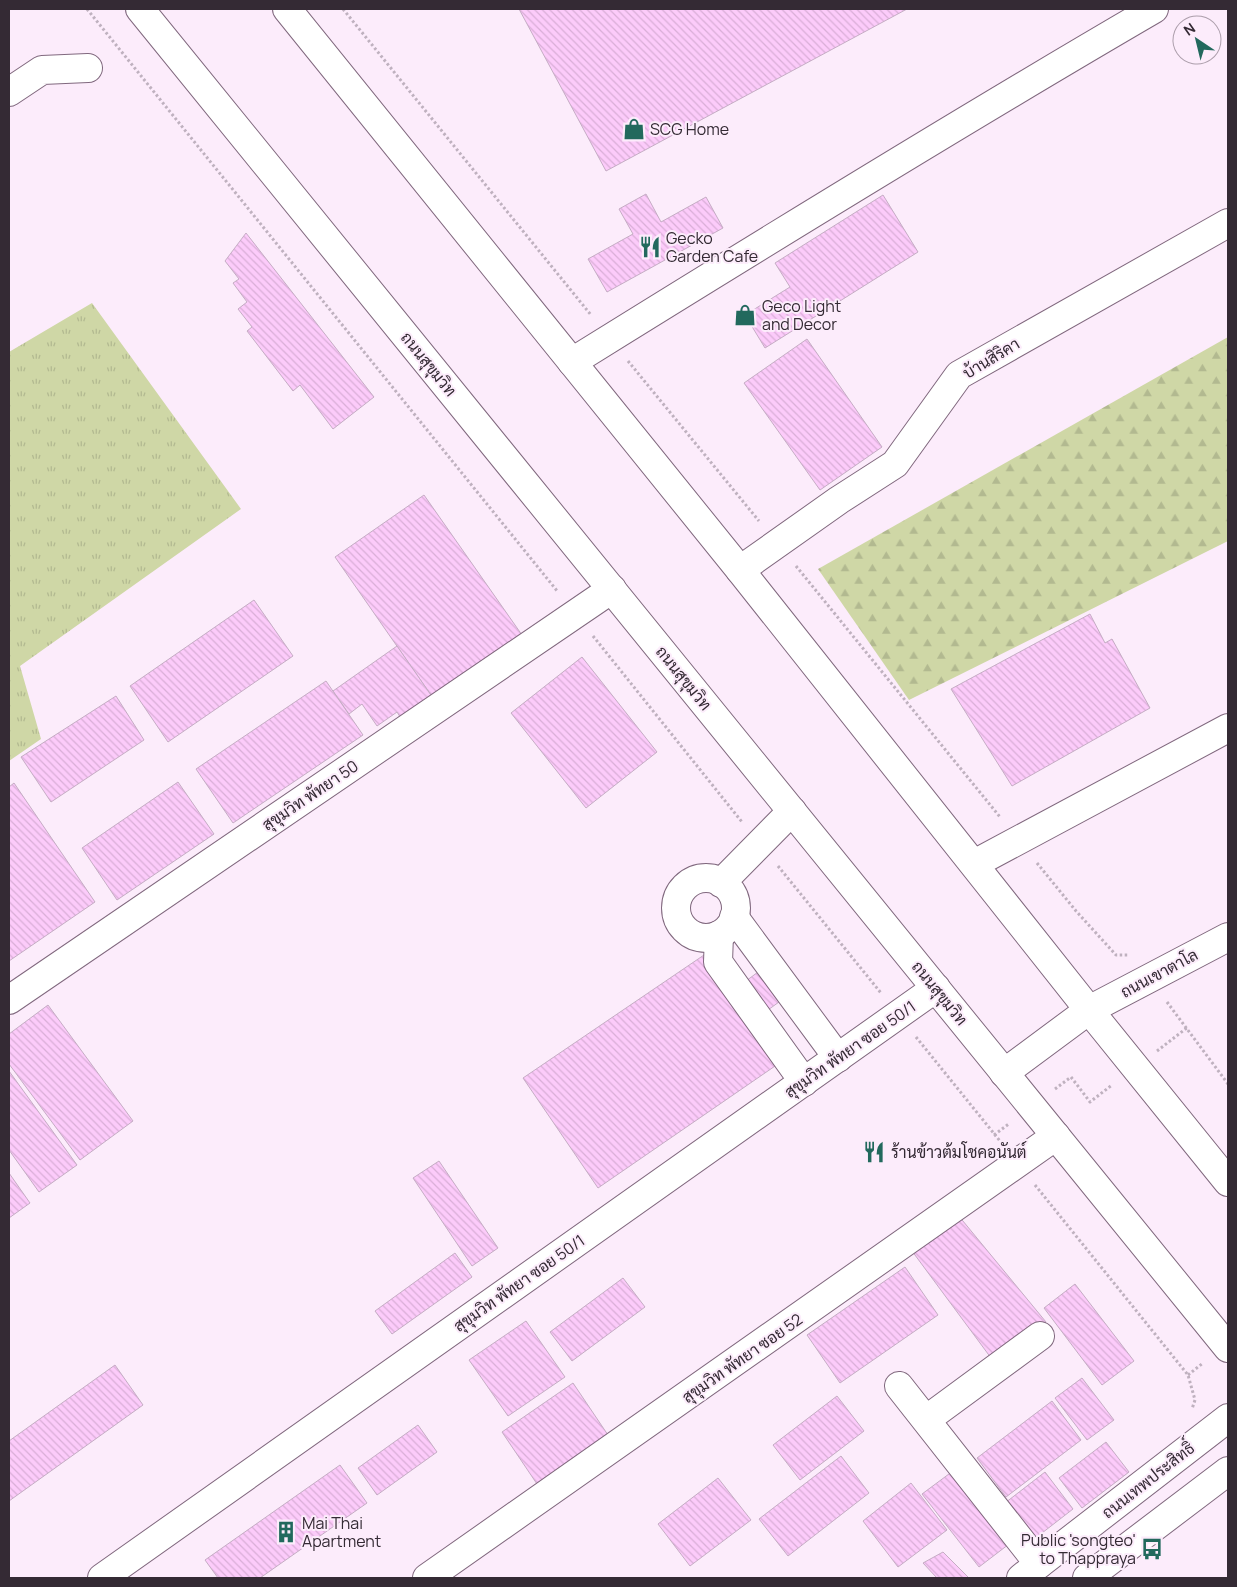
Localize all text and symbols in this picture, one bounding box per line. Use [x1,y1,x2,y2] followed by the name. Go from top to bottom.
[1172,15,1222,65] north arrow
[1180,18,1199,40] text: N
[621,116,647,142] shop icon: SCG Home
[650,118,729,140] place label: SCG Home
[666,227,758,267] place label: Gecko Garden Cafe
[637,234,663,260] restaurant icon: Gecko Garden Cafe
[762,295,841,335] place label: Geco Light and Decor
[732,302,758,328] shop icon: Geco Light and Decor
[395,327,462,401] street label: ถนนสุขุมวิท
[958,332,1024,384] street label: บ้านสิริคา
[650,641,717,715] street label: ถนนสุขุมวิท
[258,755,363,836] street label: สุขุมวิท พัทยา 50
[1116,943,1202,1003] street label: ถนนเขาตาโล
[906,956,973,1030] street label: ถนนสุขุมวิท
[780,995,921,1103] street label: สุขุมวิท พัทยา ซอย 50/1
[861,1139,887,1165] restaurant icon: ร้านข้าวต้มโชคอนันต์
[891,1140,1027,1163] place label: ร้านข้าวต้มโชคอนันต์
[449,1229,590,1337] street label: สุขุมวิท พัทยา ซอย 50/1
[677,1308,807,1409] street label: สุขุมวิท พัทยา ซอย 52
[1095,1434,1199,1523] street label: ถนนเทพประสิทธิ์
[302,1512,381,1552] place label: Mai Thai Apartment
[273,1519,299,1545] building icon: Mai Thai Apartment
[1021,1529,1136,1569] place label: Public 'songteo' to Thappraya
[1139,1536,1165,1562] bus stop icon: Public 'songteo' to Thappraya

